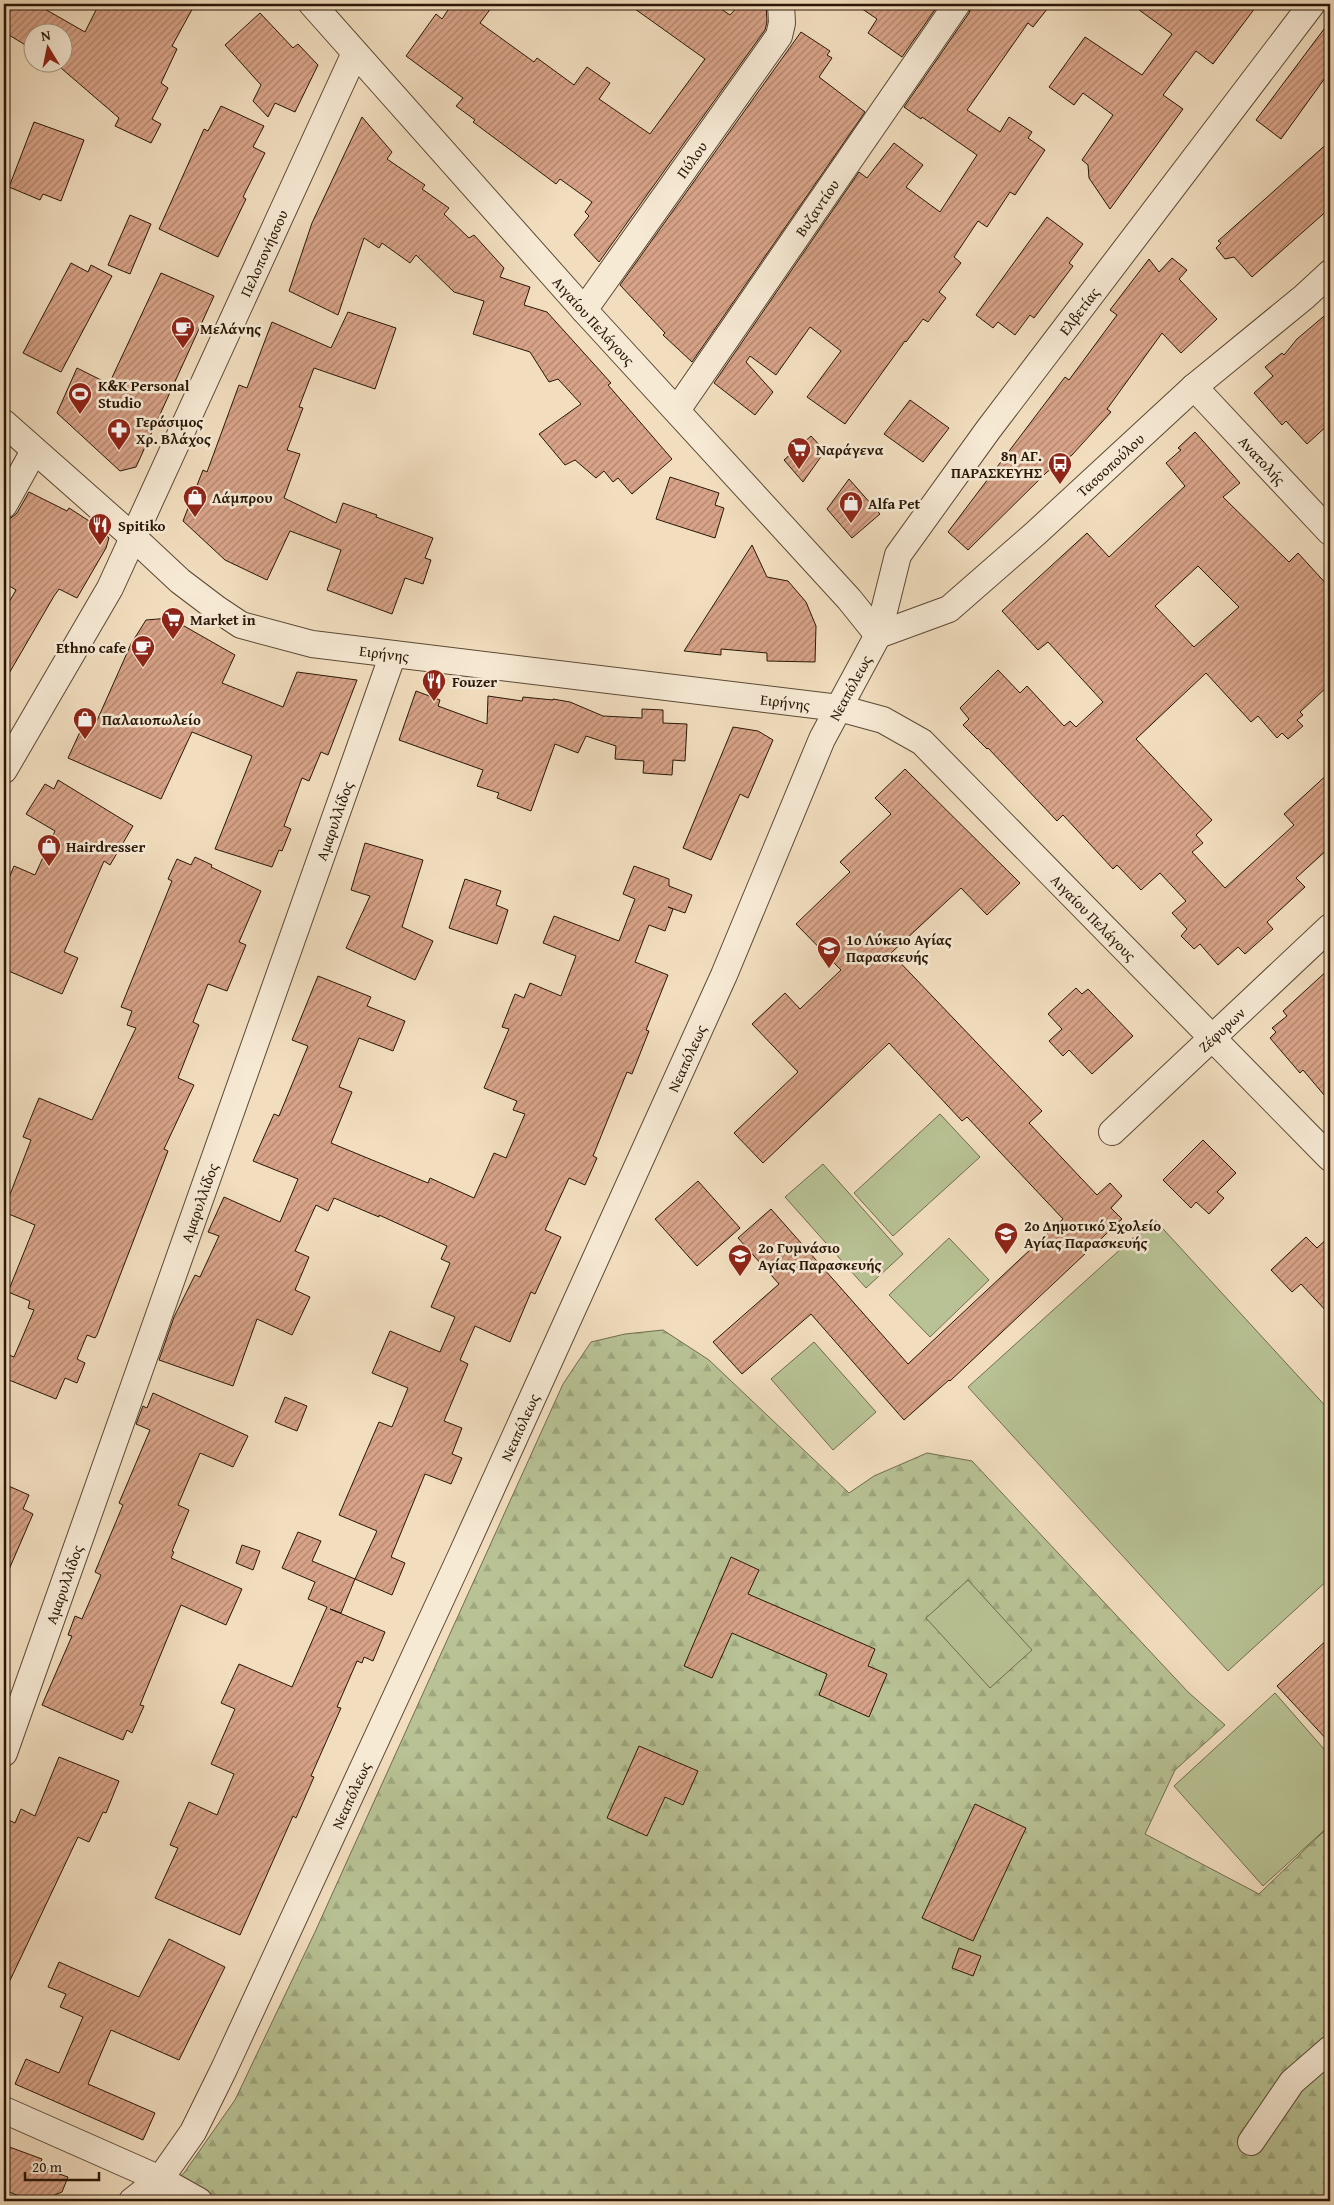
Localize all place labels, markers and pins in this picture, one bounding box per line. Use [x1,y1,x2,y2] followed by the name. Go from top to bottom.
[170,315,196,349] cafe icon: Μελάνης
[200,318,261,339] place label: Μελάνης
[98,375,190,413] place label: K&K Personal Studio
[67,381,93,415] sports icon: K&K Personal Studio
[136,411,211,449] place label: Γεράσιμος Χρ. Βλάχος
[106,417,132,451] pharmacy icon: Γεράσιμος Χρ. Βλάχος
[786,436,812,470] supermarket icon: Ναράγενα
[816,439,884,460] place label: Ναράγενα
[951,445,1042,483] place label: 8η ΑΓ. ΠΑΡΑΣΚΕΥΗΣ
[1047,451,1073,485] bus stop icon: 8η ΑΓ. ΠΑΡΑΣΚΕΥΗΣ
[182,484,208,518] shop icon: Λάμπρου
[212,487,273,508] place label: Λάμπρου
[838,490,864,524] shop icon: Alfa Pet
[868,493,921,514] place label: Alfa Pet
[87,512,113,546] restaurant icon: Spitiko
[118,515,166,536] place label: Spitiko
[160,606,186,640] supermarket icon: Market in
[190,609,256,630] place label: Market in
[130,634,156,668] cafe icon: Ethno cafe
[56,637,126,658] place label: Ethno cafe
[421,668,447,702] restaurant icon: Fouzer
[452,671,497,692] place label: Fouzer
[72,706,98,740] shop icon: Παλαιοπωλείο
[102,709,201,730] place label: Παλαιοπωλείο
[36,833,62,867] shop icon: Hairdresser
[66,836,145,857] place label: Hairdresser
[846,929,952,967] place label: 1ο Λύκειο Αγίας Παρασκευής
[816,935,842,969] school or university icon: 1ο Λύκειο Αγίας Παρασκευής
[1024,1215,1161,1253] place label: 2ο Δημοτικό Σχολείο Αγίας Παρασκευής
[993,1221,1019,1255] school or university icon: 2ο Δημοτικό Σχολείο Αγίας Παρασκευής
[758,1237,882,1275] place label: 2ο Γυμνάσιο Αγίας Παρασκευής
[727,1243,753,1277] school or university icon: 2ο Γυμνάσιο Αγίας Παρασκευής

